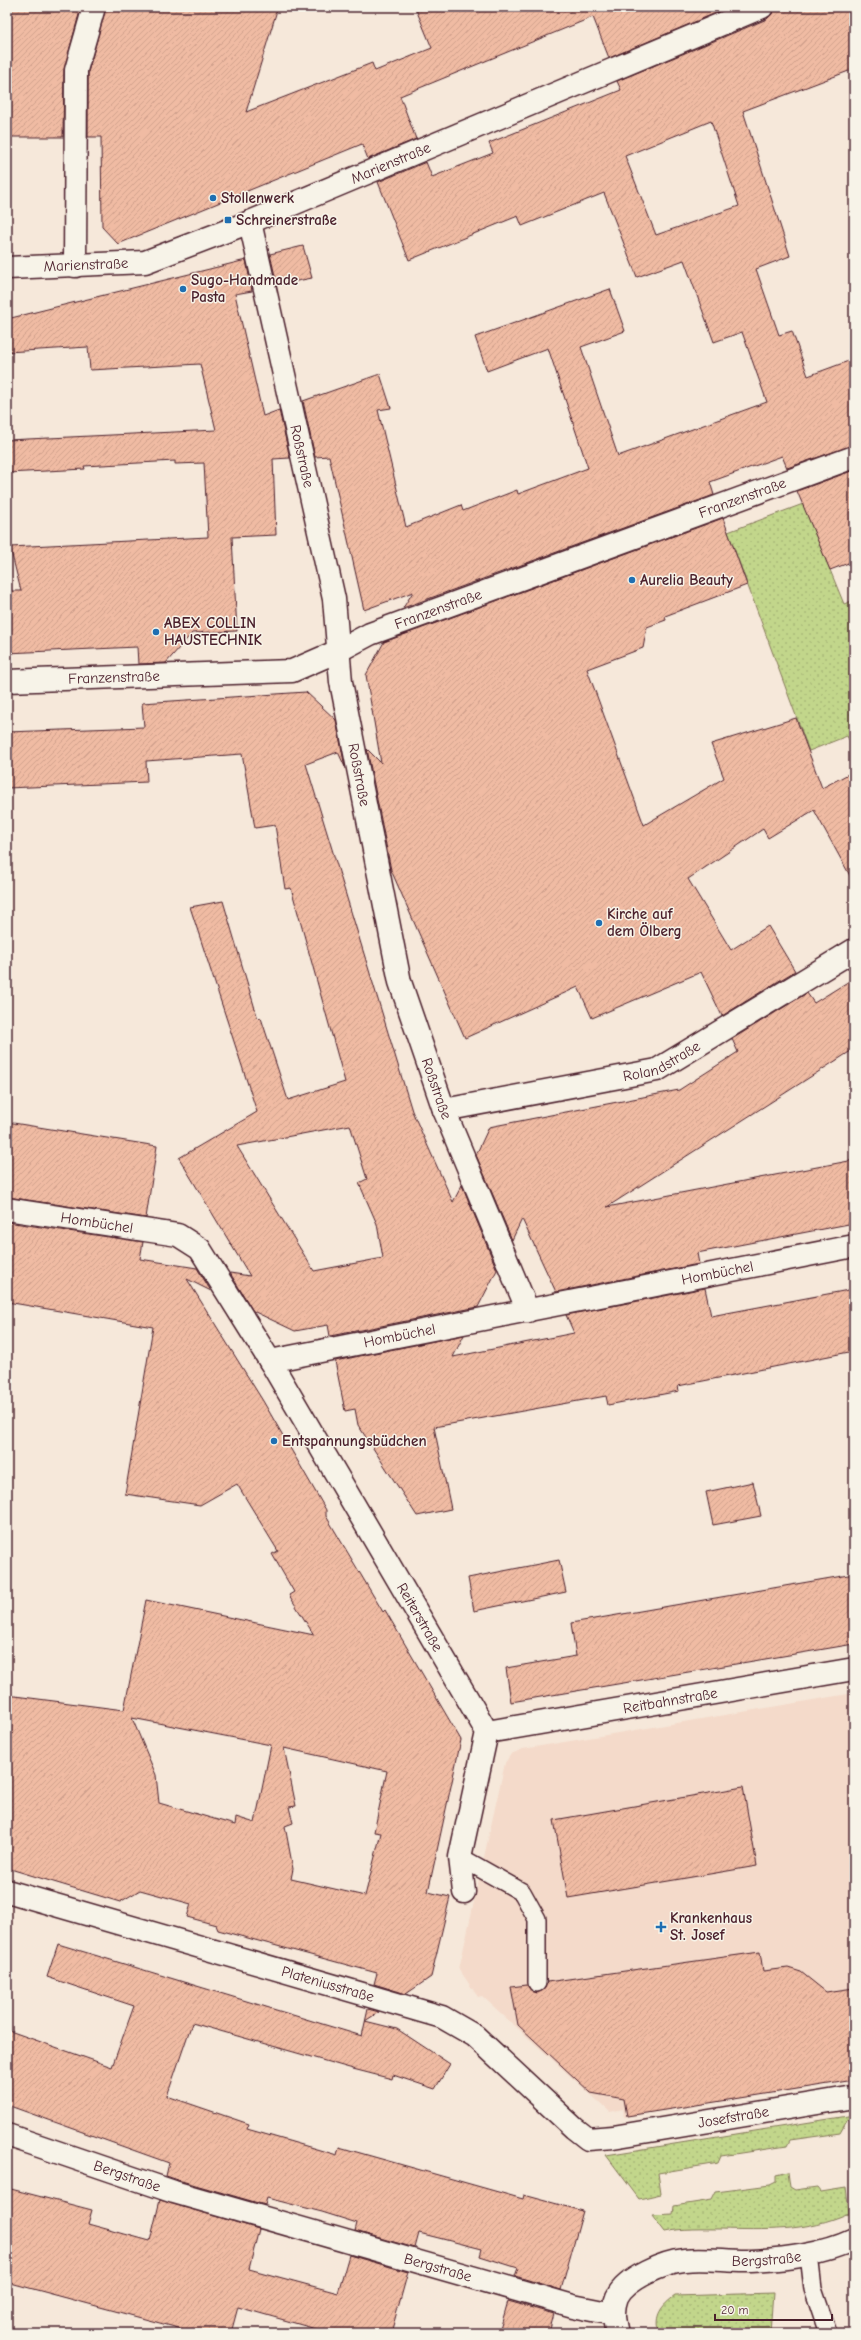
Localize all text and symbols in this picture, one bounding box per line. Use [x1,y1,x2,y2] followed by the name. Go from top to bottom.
[348,138,434,188] street label: Marienstraße
[221,189,295,207] place label: Stollenwerk
[208,193,218,203] marker: Stollenwerk
[236,211,337,229] place label: Schreinerstraße
[223,215,233,225] marker: Schreinerstraße
[43,254,129,275] street label: Marienstraße
[191,271,298,306] place label: Sugo-Handmade Pasta
[178,284,188,294] marker: Sugo-Handmade Pasta
[286,423,318,490] street label: Roßstraße
[696,473,789,522] street label: Franzenstraße
[640,571,733,589] place label: Aurelia Beauty
[627,575,637,585] marker: Aurelia Beauty
[392,585,485,633] street label: Franzenstraße
[164,614,263,649] place label: ABEX COLLIN HAUSTECHNIK
[151,627,161,637] marker: ABEX COLLIN HAUSTECHNIK
[68,667,161,688] street label: Franzenstraße
[344,742,374,808] street label: Roßstraße
[607,905,682,940] place label: Kirche auf dem Ölberg
[594,918,604,928] marker: Kirche auf dem Ölberg
[622,1037,704,1085] street label: Rolandstraße
[418,1055,456,1123] street label: Roßstraße
[60,1208,134,1237] street label: Hombüchel
[680,1257,755,1289] street label: Hombüchel
[362,1320,437,1351] street label: Hombüchel
[282,1432,427,1450] place label: Entspannungsbüdchen
[269,1436,279,1446] marker: Entspannungsbüdchen
[393,1580,447,1655] street label: Reiterstraße
[622,1684,719,1717] street label: Reitbahnstraße
[670,1909,752,1944] place label: Krankenhaus St. Josef
[655,1921,667,1933] marker: Krankenhaus St. Josef
[279,1962,377,2006] street label: Plateniusstraße
[696,2102,771,2132] street label: Josefstraße
[91,2156,164,2196] street label: Bergstraße
[731,2247,803,2270] street label: Bergstraße
[402,2249,474,2286] street label: Bergstraße
[715,2296,832,2322] scale bar
[721,2303,749,2317] text: 20 m

